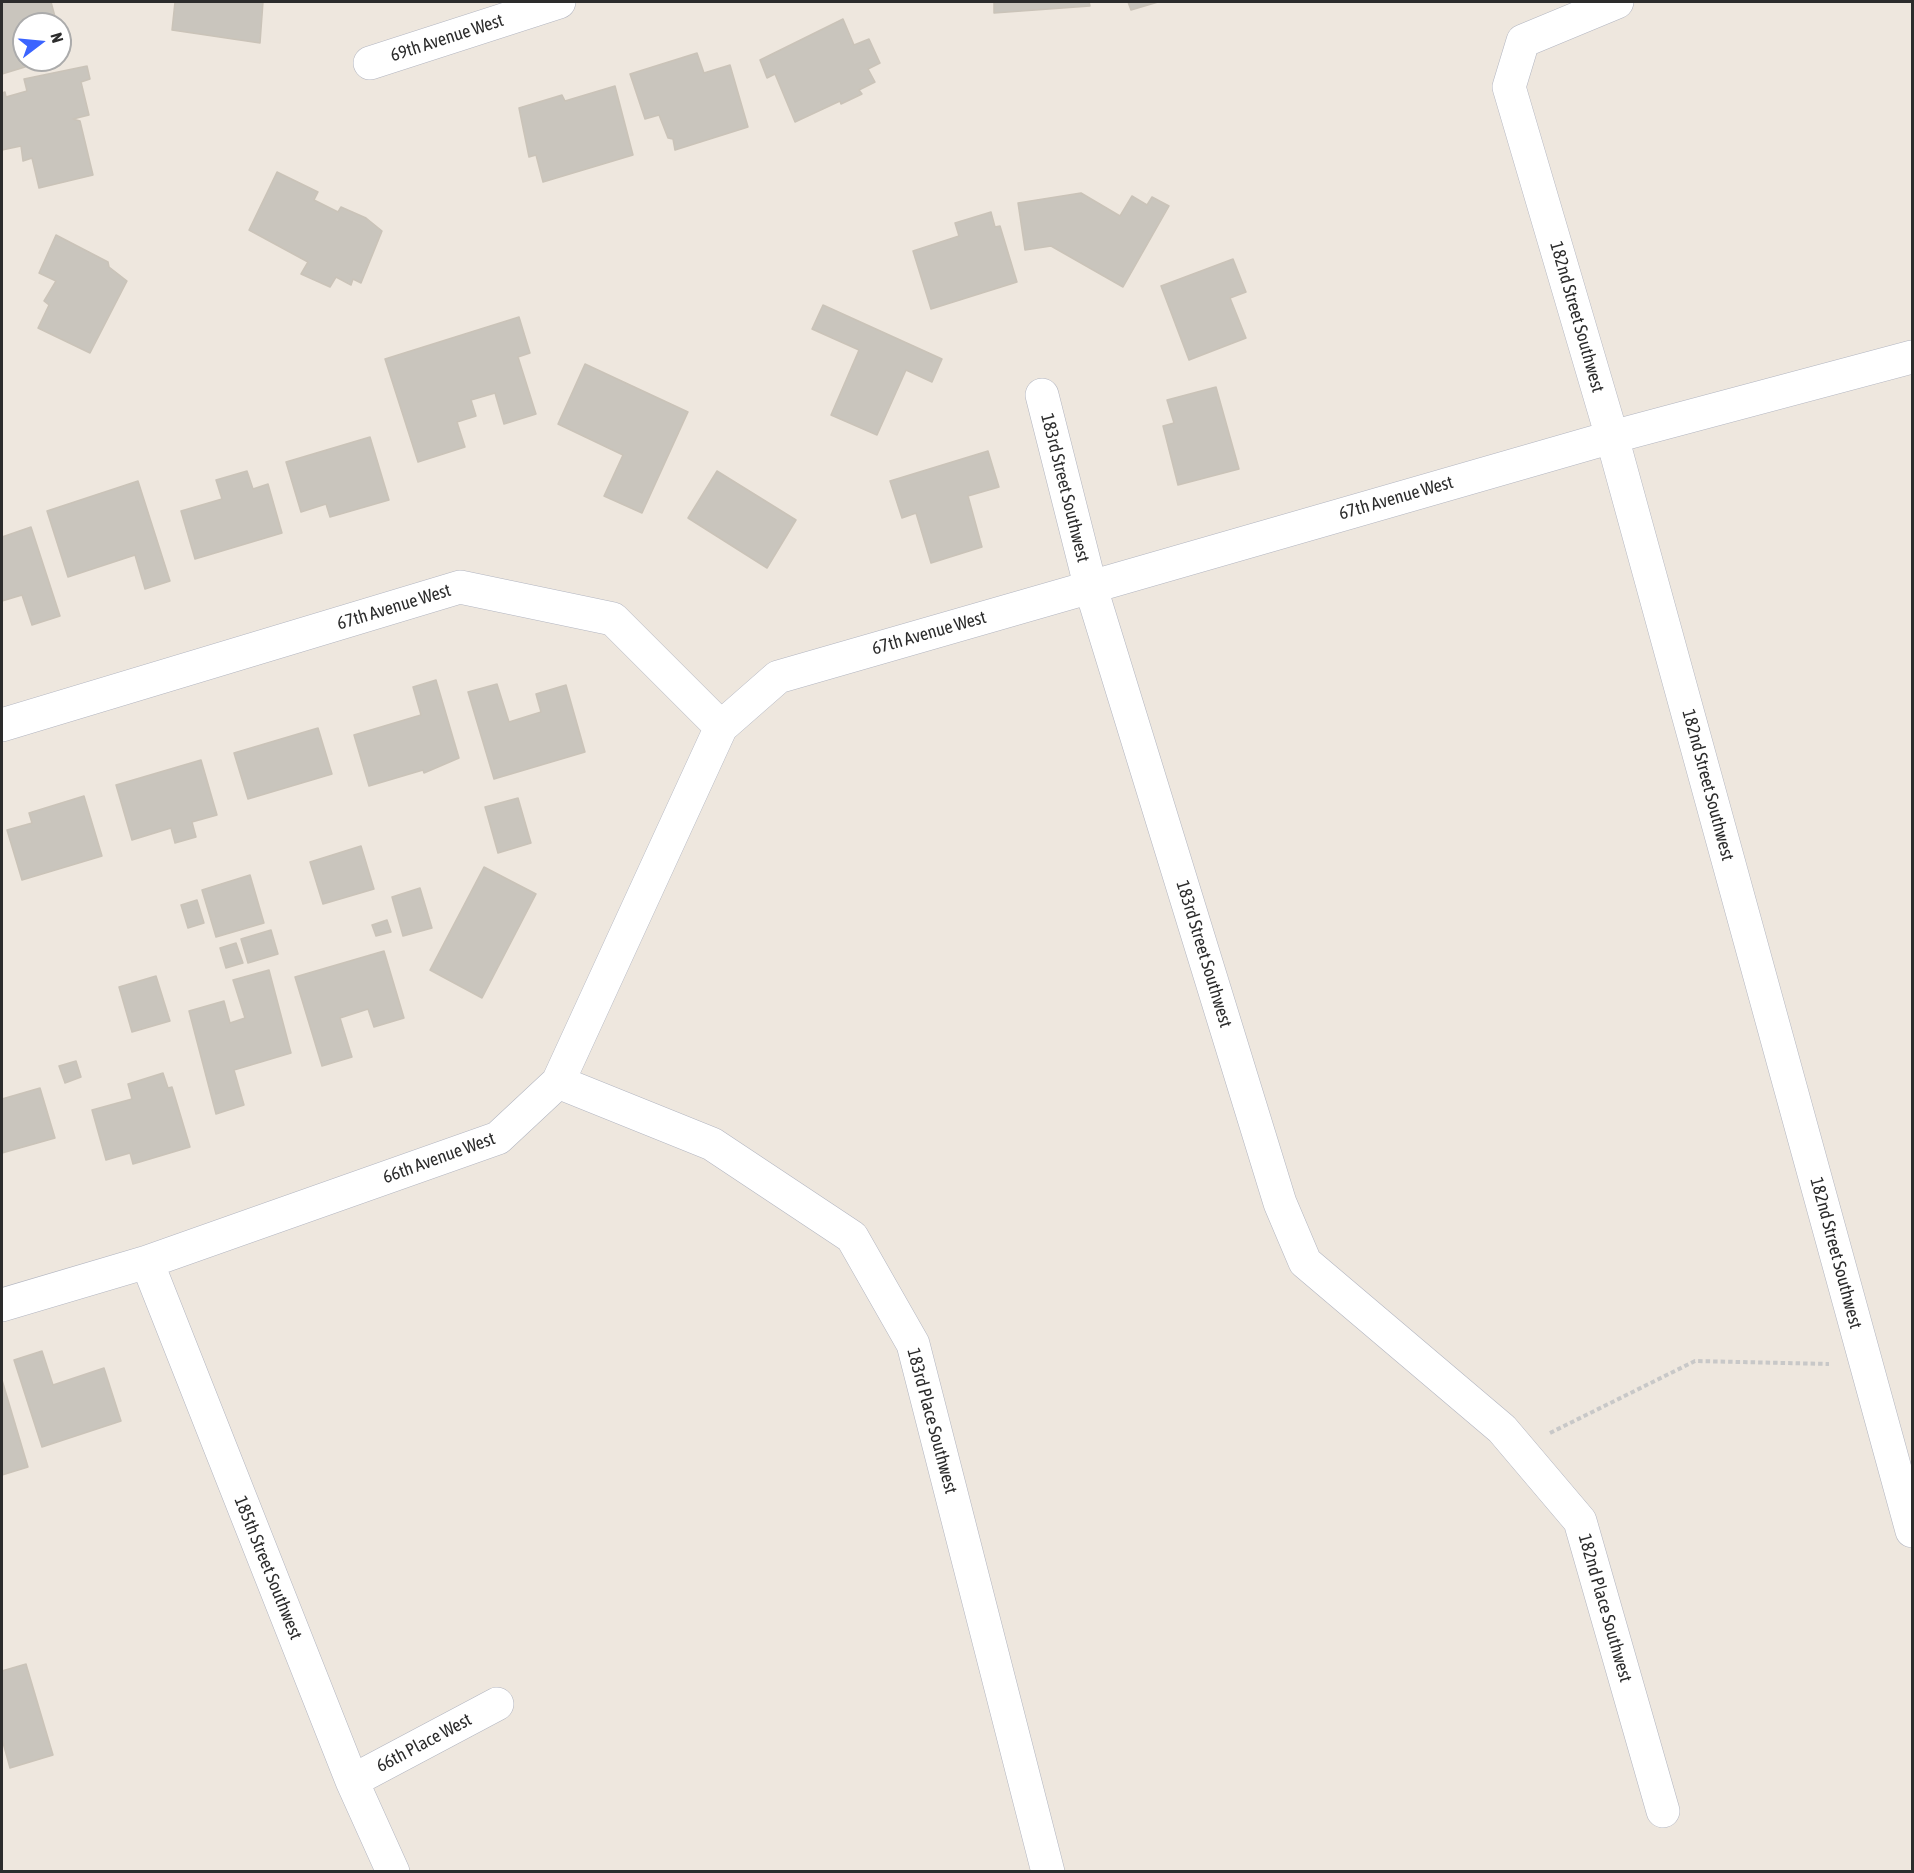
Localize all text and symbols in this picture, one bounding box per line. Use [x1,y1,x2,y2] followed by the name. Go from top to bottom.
[388,10,506,66] street label: 69th Avenue West
[12,12,72,72] north arrow
[47,31,67,45] text: N
[1545,239,1609,395] street label: 182nd Street Southwest
[1036,411,1094,565] street label: 183rd Street Southwest
[1336,471,1456,525] street label: 67th Avenue West
[335,579,453,635] street label: 67th Avenue West
[869,606,989,660] street label: 67th Avenue West
[1677,707,1739,863] street label: 182nd Street Southwest
[1171,878,1237,1030] street label: 183rd Street Southwest
[380,1128,498,1188] street label: 66th Avenue West
[1805,1175,1867,1331] street label: 182nd Street Southwest
[902,1346,962,1496] street label: 183rd Place Southwest
[229,1493,307,1643] street label: 185th Street Southwest
[1573,1531,1637,1685] street label: 182nd Place Southwest
[373,1709,475,1777] street label: 66th Place West

